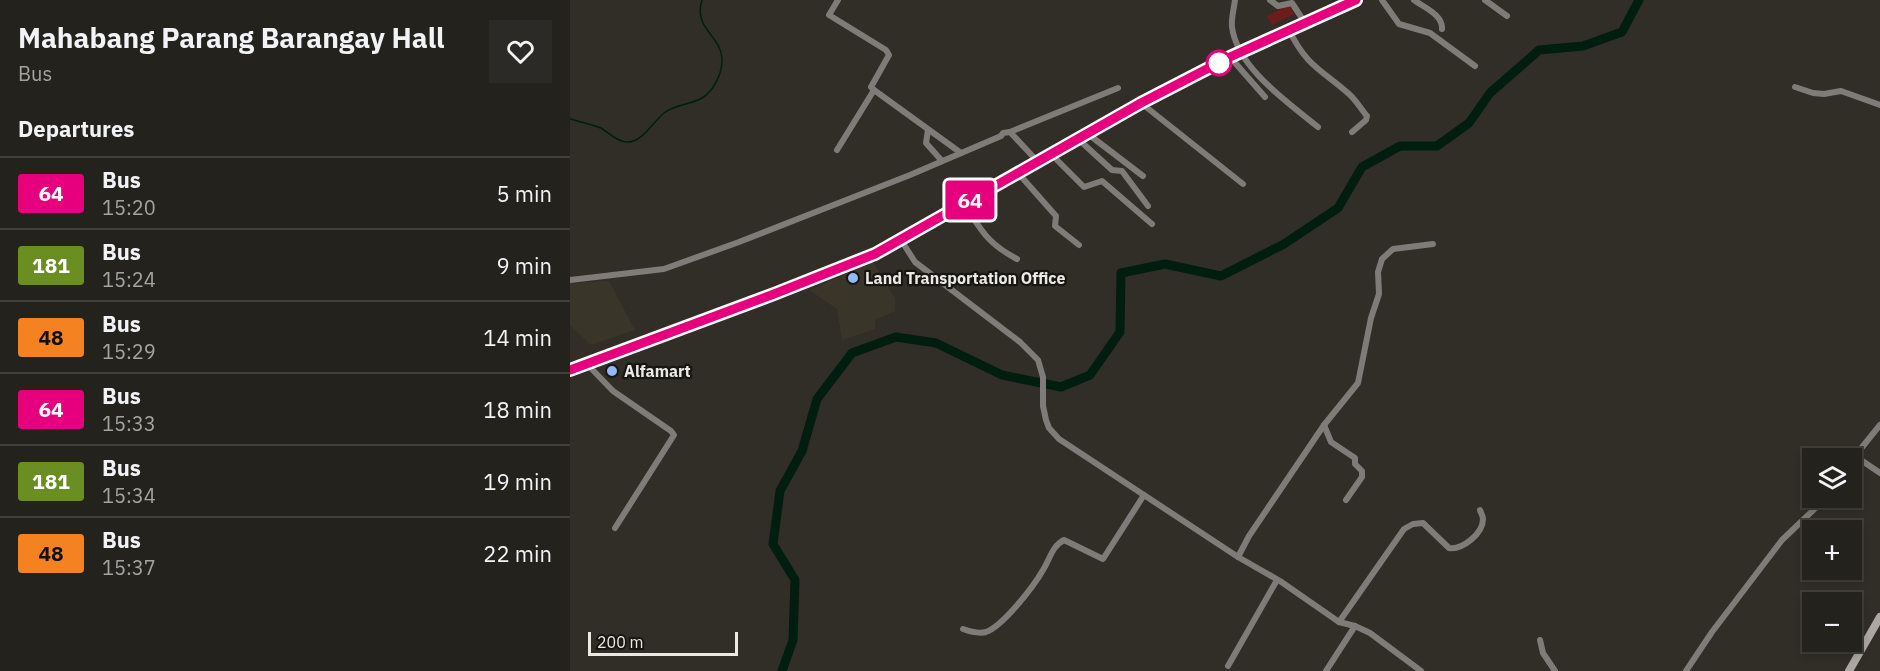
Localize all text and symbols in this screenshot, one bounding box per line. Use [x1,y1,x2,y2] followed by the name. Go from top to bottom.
[18,19,444,56] text: Mahabang Parang Barangay Hall
[489,20,552,83] button: heart
[1206,50,1232,76] unlabelled marker
[18,60,52,87] text: Bus
[18,114,134,143] text: Departures
[102,165,141,194] text: Bus
[38,179,64,207] text: 64
[496,179,552,208] text: 5 min
[943,180,997,220] line badge: 64
[957,186,983,214] text: 64
[102,194,156,221] text: 15:20
[102,237,141,266] text: Bus
[32,251,70,279] text: 181
[496,251,552,280] text: 9 min
[102,266,156,293] text: 15:24
[865,268,1066,288] place label: Land Transportation Office
[846,271,860,285] marker: Land Transportation Office
[102,309,141,338] text: Bus
[38,323,64,351] text: 48
[483,323,552,352] text: 14 min
[102,338,156,365] text: 15:29
[624,361,691,381] place label: Alfamart
[605,364,619,378] marker: Alfamart
[102,381,141,410] text: Bus
[38,395,64,423] text: 64
[483,395,552,424] text: 18 min
[102,410,156,437] text: 15:33
[1802,448,1862,652] map controls
[1802,448,1862,508] button: layers
[102,453,141,482] text: Bus
[32,467,70,495] text: 181
[483,467,552,496] text: 19 min
[102,482,156,509] text: 15:34
[1802,520,1862,580] button: +
[102,525,141,554] text: Bus
[38,539,64,567] text: 48
[483,539,552,568] text: 22 min
[102,554,156,581] text: 15:37
[1802,592,1862,652] button: −
[588,629,738,656] scale bar
[597,632,644,652] text: 200 m

